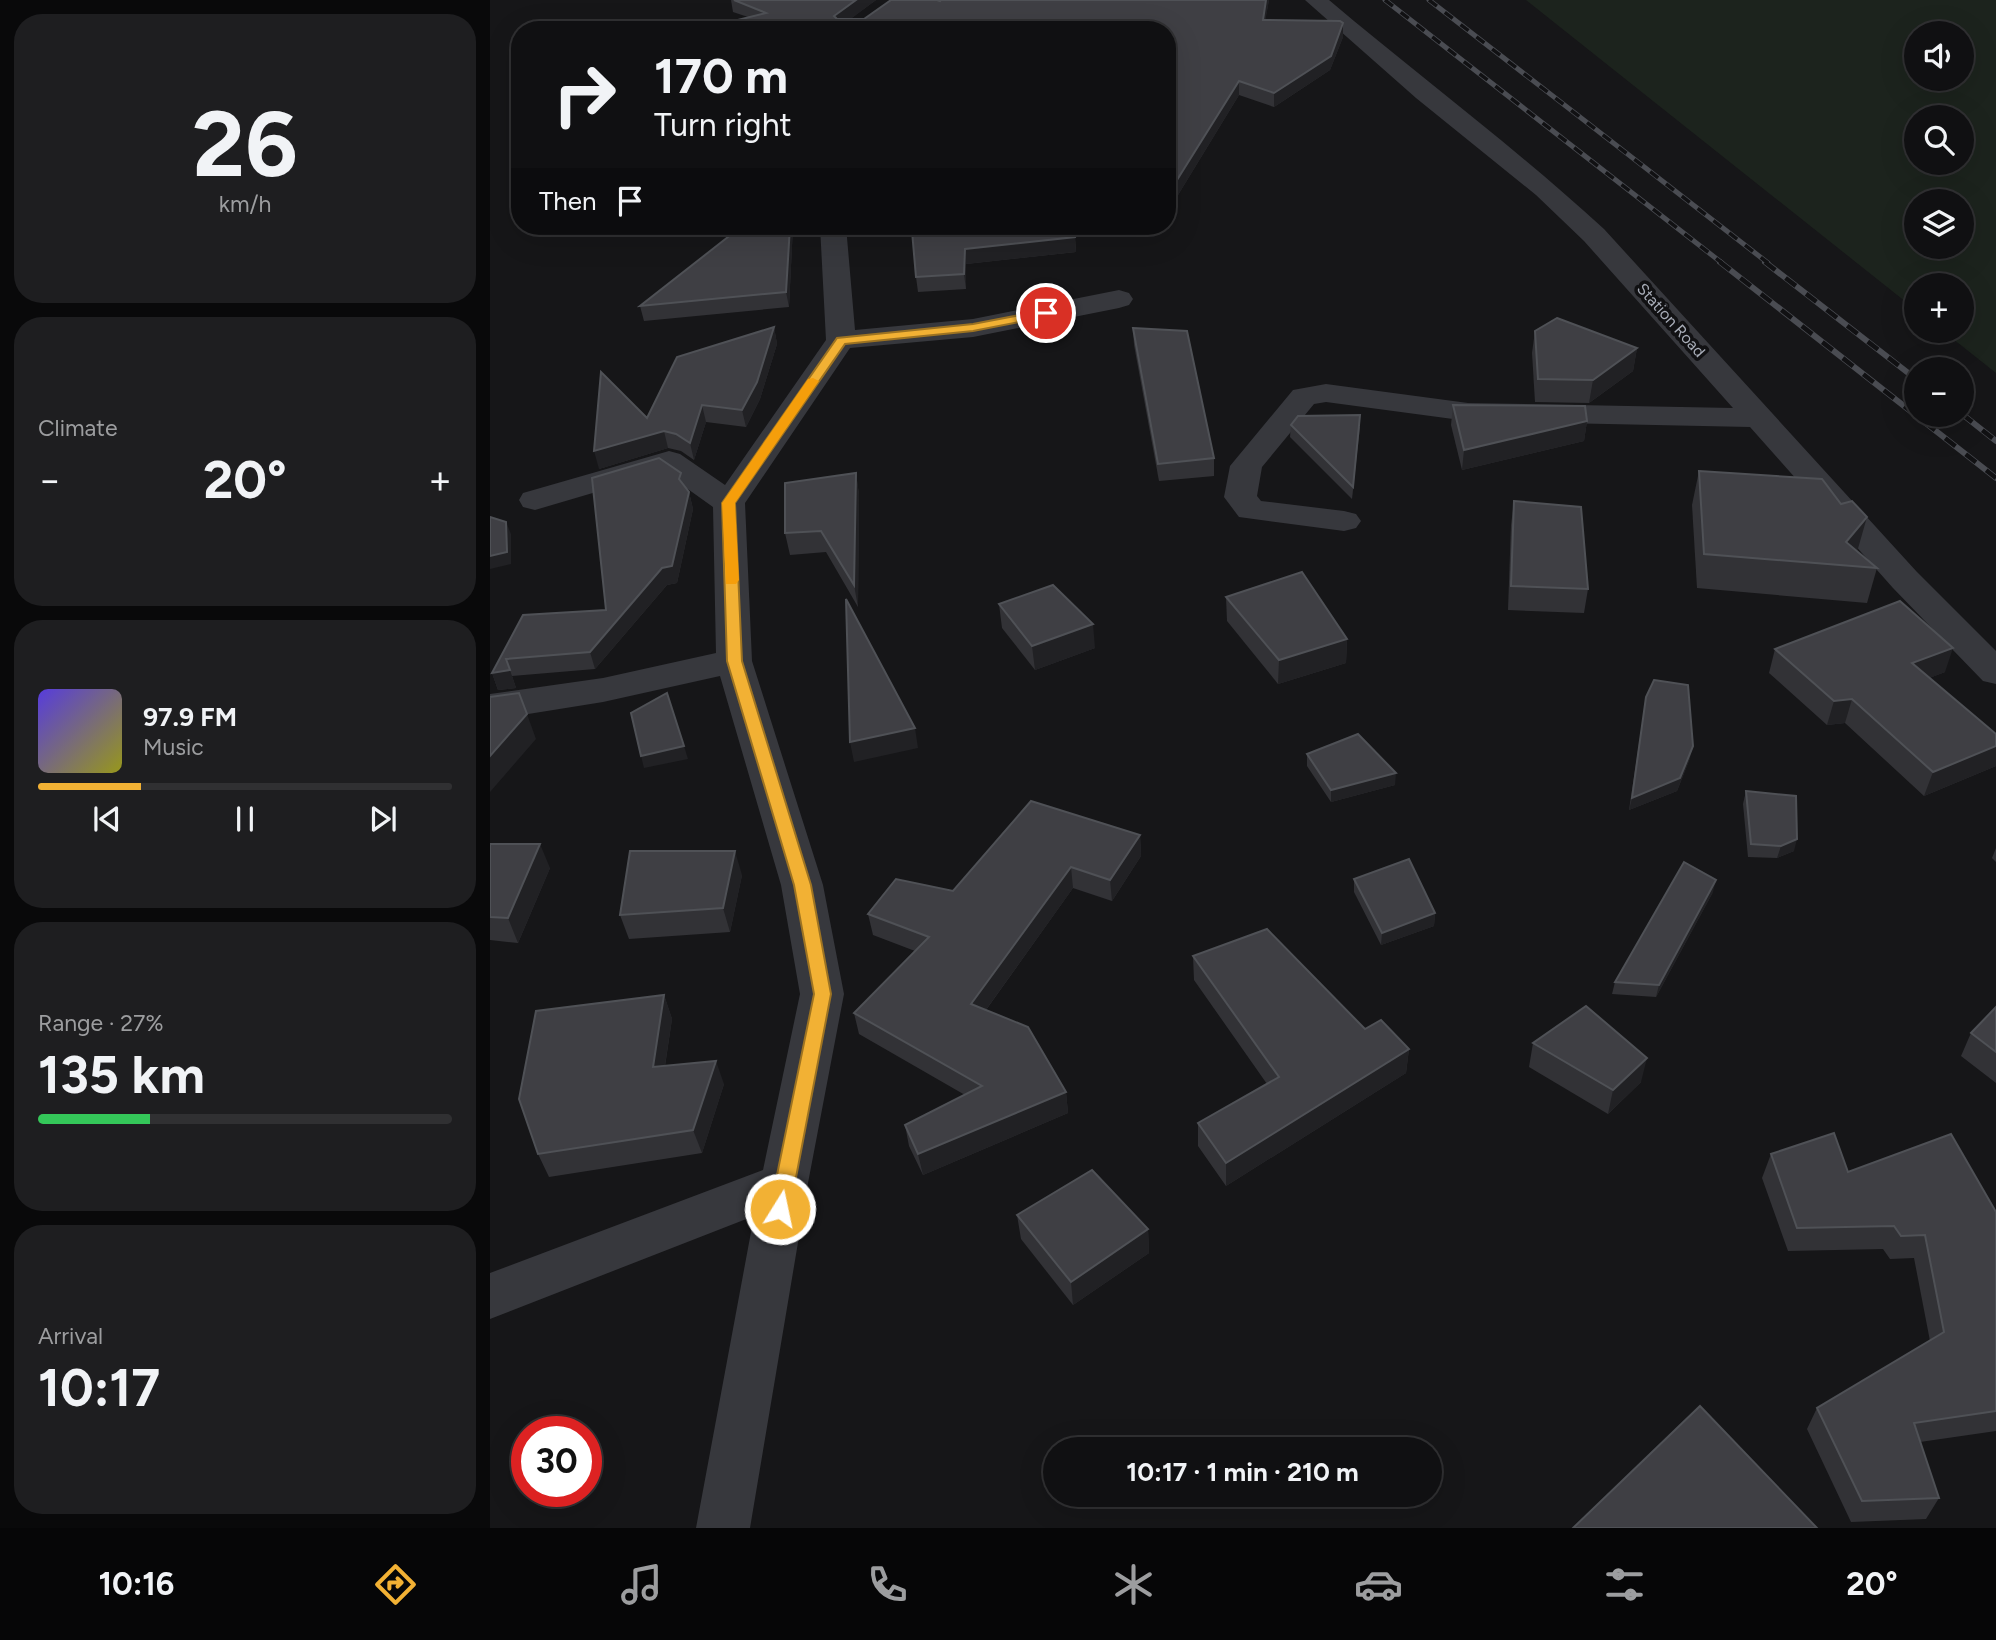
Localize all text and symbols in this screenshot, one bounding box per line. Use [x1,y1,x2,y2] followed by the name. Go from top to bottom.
[1904,21,1974,427] map controls
[1904,21,1974,91] button: sound
[654,46,788,105] text: 170 m
[539,49,630,140] icon: right
[192,90,298,199] text: 26
[1904,105,1974,175] button: search
[654,106,792,144] text: Turn right
[611,182,649,220] icon: arrive
[539,185,597,217] text: Then
[1904,189,1974,259] button: layers
[219,190,271,218] text: km/h
[1904,273,1974,343] button: +
[1633,279,1709,361] street label: Station Road
[1016,283,1076,343] pin
[1027,294,1065,332] icon: arrive
[1904,357,1974,427] button: −
[38,414,117,442] text: Climate
[203,449,287,511] text: 20°
[38,457,62,503] text: −
[428,457,452,503] text: +
[143,701,237,733] text: 97.9 FM
[143,733,204,761] text: Music
[88,800,126,838] icon: previous
[226,800,264,838] icon: pause
[364,800,402,838] icon: next
[38,1009,164,1037] text: Range · 27%
[38,1044,205,1106] text: 135 km
[743,1172,817,1246] position arrow
[38,1322,103,1350] text: Arrival
[38,1357,160,1419] text: 10:17
[511,1416,602,1507] speed limit sign: 30
[1126,1456,1359,1488] text: 10:17 · 1 min · 210 m
[371,1560,420,1609] icon: directions
[617,1560,666,1609] icon: music
[863,1560,912,1609] icon: phone
[1109,1560,1158,1609] icon: climate
[1354,1560,1403,1609] icon: car
[1600,1560,1649,1609] icon: filters
[98,1565,174,1603] text: 10:16
[1846,1565,1898,1603] text: 20°

